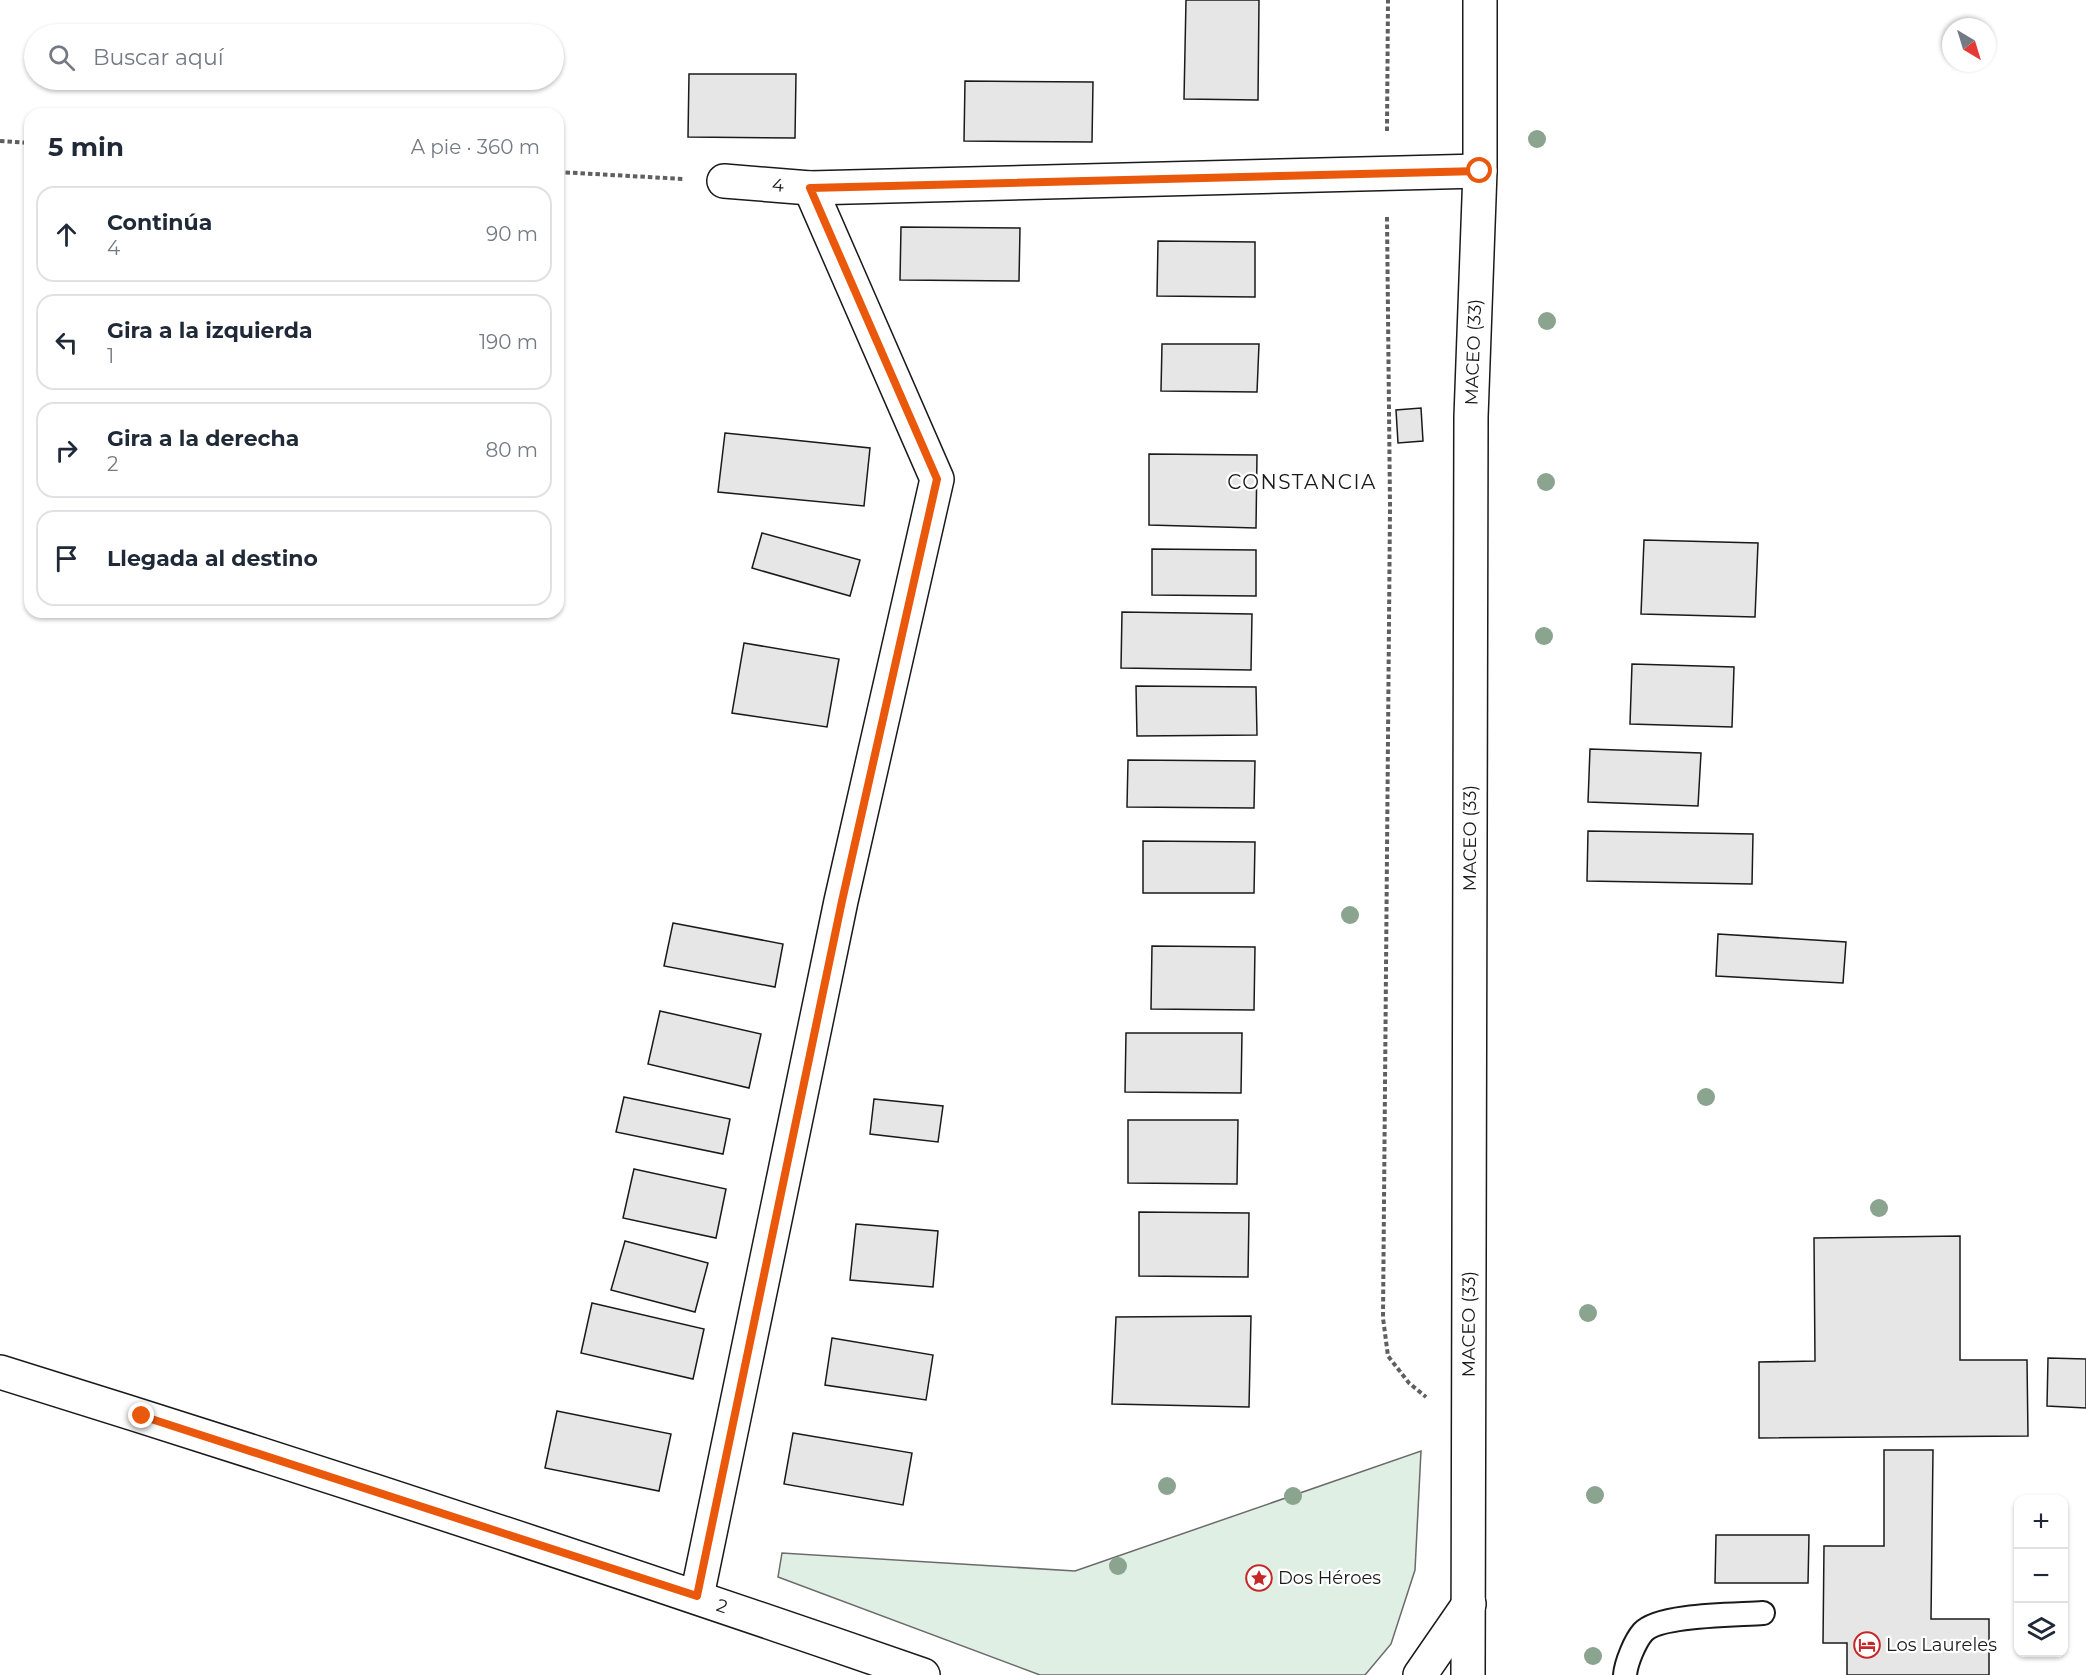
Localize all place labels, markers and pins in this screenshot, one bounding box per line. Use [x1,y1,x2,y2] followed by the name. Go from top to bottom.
[1244,1563,1274,1593] place icon: Dos Héroes
[1278,1567,1381,1589] place label: Dos Héroes
[1852,1630,1882,1660] hotel icon: Los Laureles
[1886,1634,1997,1656] place label: Los Laureles

